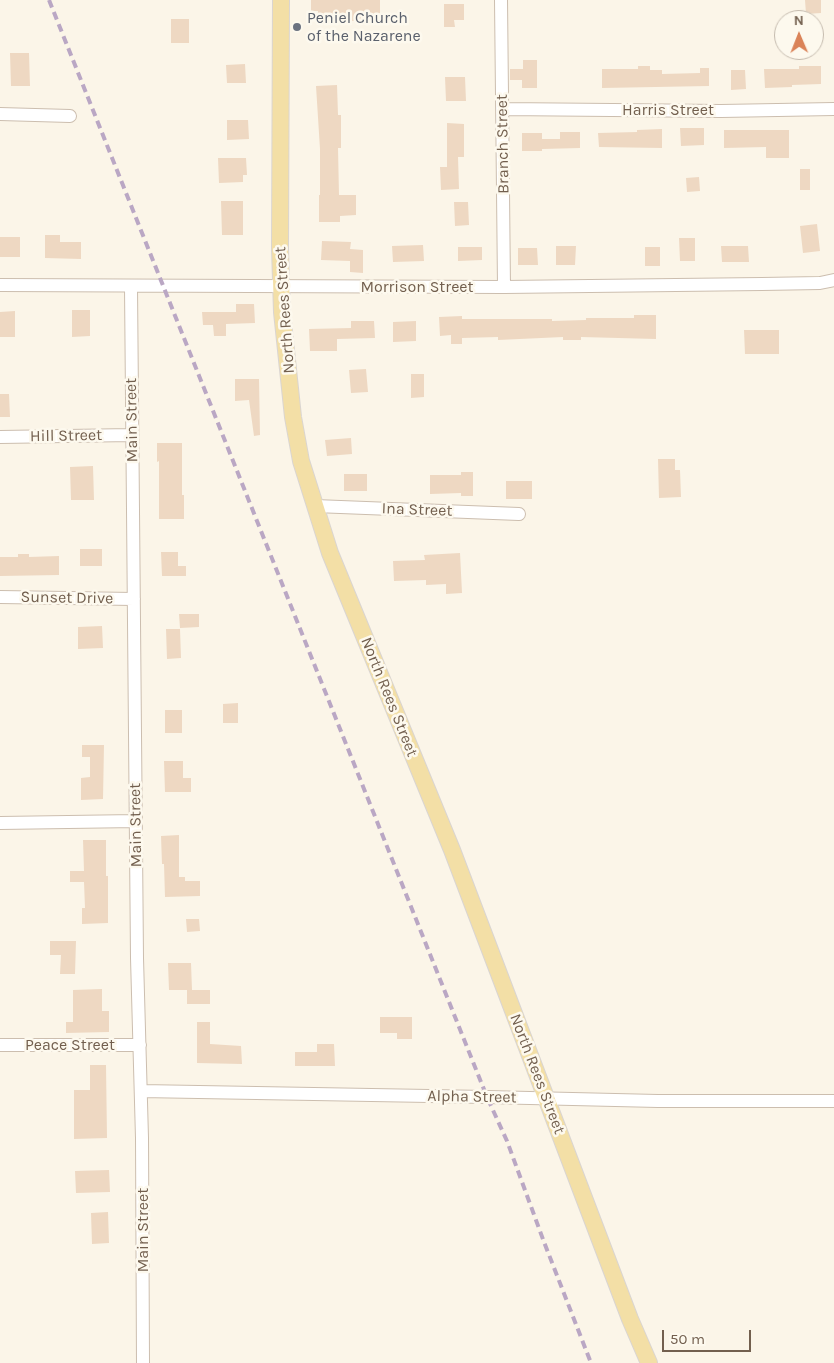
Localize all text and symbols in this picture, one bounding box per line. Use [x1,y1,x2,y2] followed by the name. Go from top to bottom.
[307,8,421,46] place label: Peniel Church of the Nazarene
[774,10,824,60] north arrow
[794,12,804,29] text: N
[291,21,303,33] marker: Peniel Church of the Nazarene
[493,94,513,194] street label: Branch Street
[622,100,714,120] street label: Harris Street
[271,246,299,374] street label: North Rees Street
[360,277,474,297] street label: Morrison Street
[122,378,142,462] street label: Main Street
[30,426,102,446] street label: Hill Street
[381,499,453,521] street label: Ina Street
[20,588,114,608] street label: Sunset Drive
[356,634,422,760] street label: North Rees Street
[126,783,146,867] street label: Main Street
[505,1011,569,1137] street label: North Rees Street
[25,1035,115,1055] street label: Peace Street
[427,1087,517,1107] street label: Alpha Street
[133,1188,153,1272] street label: Main Street
[664,1320,753,1352] scale bar
[670,1330,705,1348] text: 50 m

